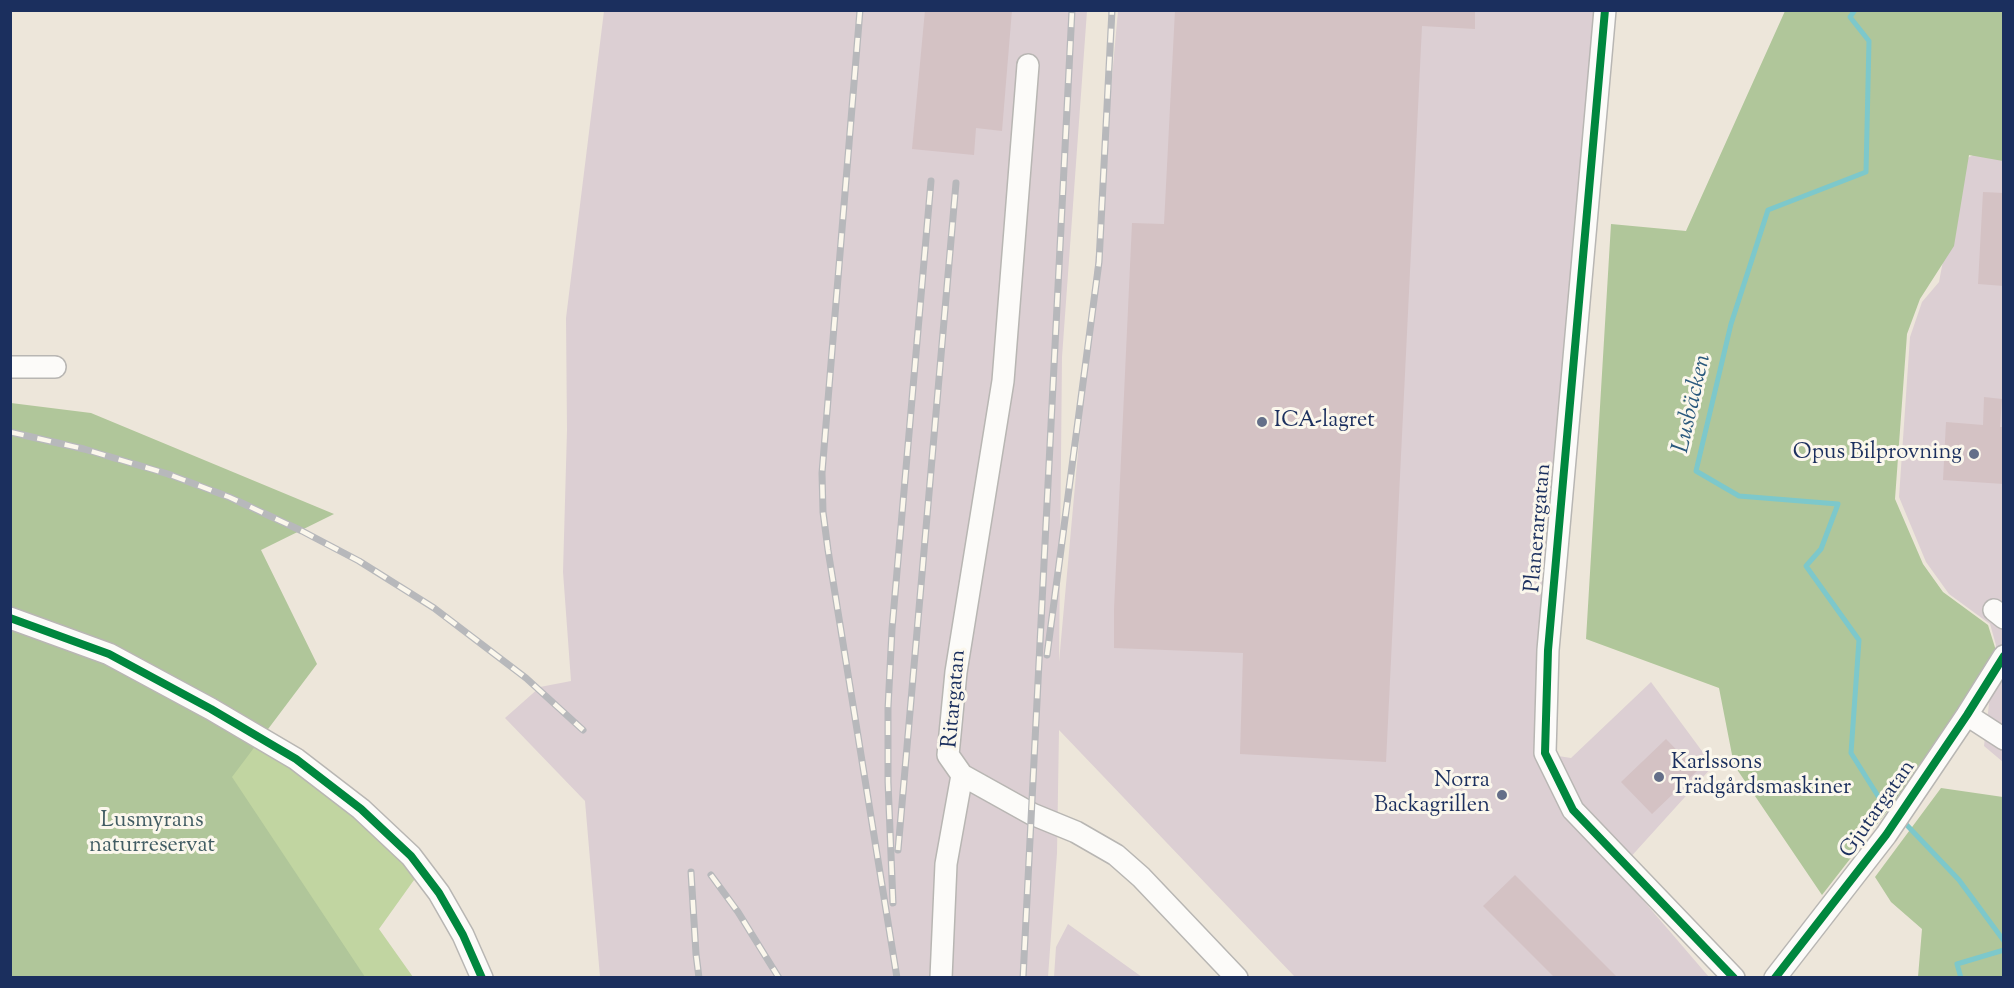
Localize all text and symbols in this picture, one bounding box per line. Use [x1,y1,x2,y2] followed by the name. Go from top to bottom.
[1669,352,1719,456] water label: Lusbäcken
[1274,409,1375,435] place label: ICA-lagret
[1255,415,1269,429] marker: ICA-lagret
[1793,441,1962,467] place label: Opus Bilprovning
[1967,447,1981,461] marker: Opus Bilprovning
[1521,462,1559,594] street label: Planerargatan
[939,649,973,749] street label: Ritargatan
[1671,751,1851,802] place label: Karlssons Trädgårdsmaskiner
[1836,756,1922,864] street label: Gjutargatan
[1374,769,1490,820] place label: Norra Backagrillen
[1652,770,1666,784] marker: Karlssons Trädgårdsmaskiner
[1495,788,1509,802] marker: Norra Backagrillen
[89,809,215,860] park label: Lusmyrans naturreservat

